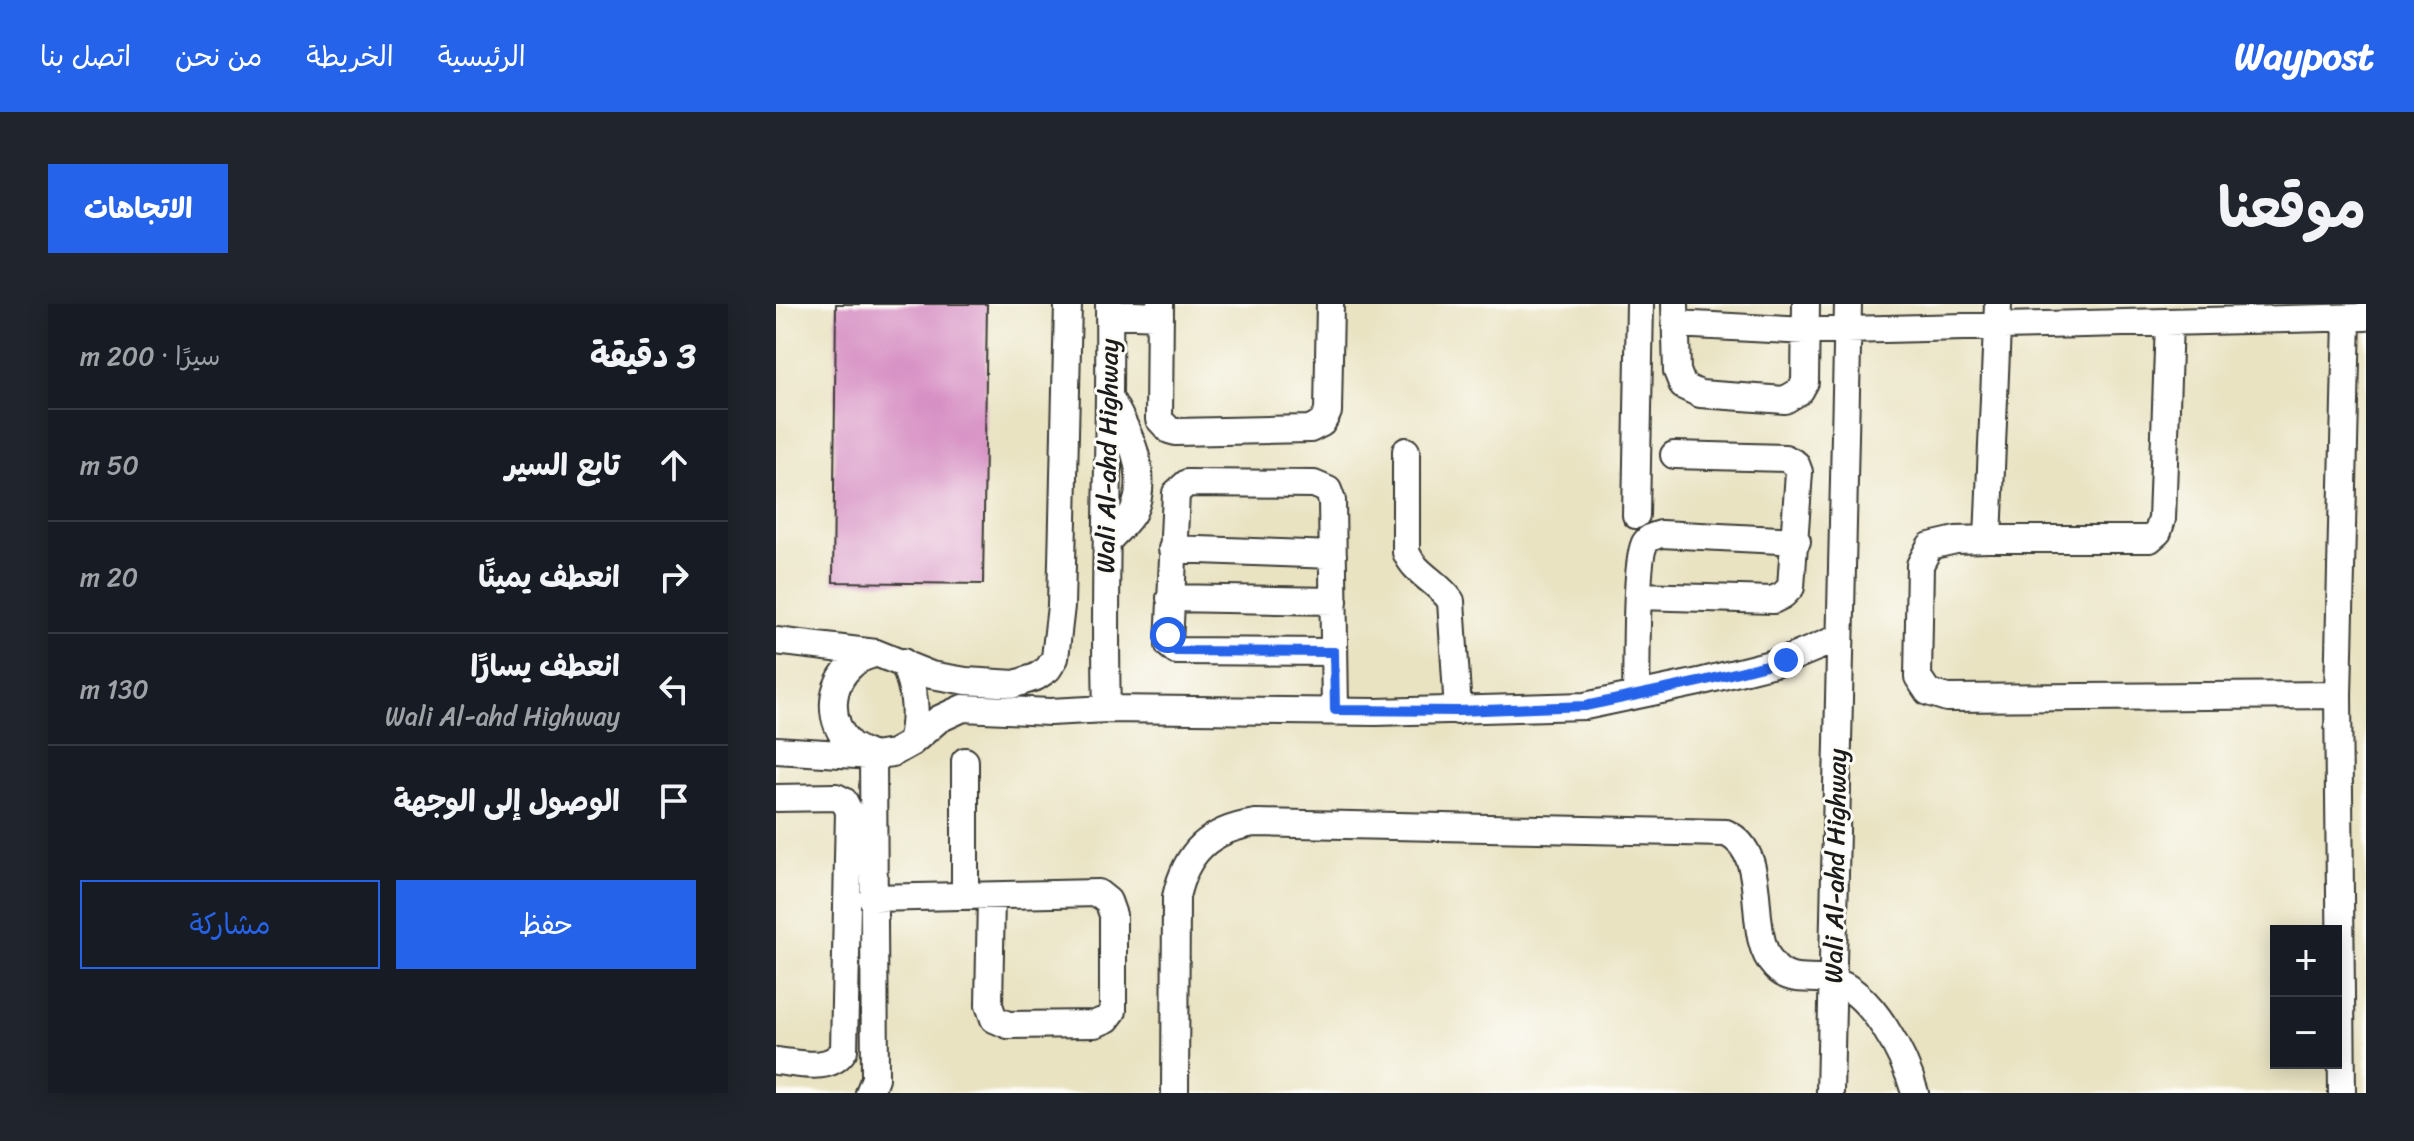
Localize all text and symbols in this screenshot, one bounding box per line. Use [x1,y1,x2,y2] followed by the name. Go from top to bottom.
[2234,23,2374,90] text: Waypost
[40,32,131,81] text: اتصل بنا
[175,32,262,81] text: من نحن
[306,32,394,81] text: الخريطة
[438,32,526,81] text: الرئيسية
[2218,159,2366,258] text: موقعنا
[48,164,228,253] button: الاتجاهات
[590,326,696,386] text: 3 دقيقة
[80,333,220,379] text: سيرًا · 200 m
[1082,338,1132,574] street label: Wali Al-ahd Highway
[505,438,620,492] text: تابع السير
[80,442,139,488] text: 50 m
[652,443,696,487] icon: ahead
[478,550,620,604] text: انعطف يمينًا
[80,554,138,600] text: 20 m
[652,555,696,599] icon: right
[1150,617,1186,653] route start
[470,639,620,693] text: انعطف يسارًا
[1768,642,1804,678] route end
[80,666,149,712] text: 130 m
[652,667,696,711] icon: left
[385,693,620,739] text: Wali Al-ahd Highway
[1810,748,1860,984] street label: Wali Al-ahd Highway
[393,774,620,828] text: الوصول إلى الوجهة
[652,779,696,823] icon: arrive
[80,880,380,969] button: مشاركة
[396,880,696,969] button: حفظ
[2270,925,2342,1069] map controls
[2270,925,2342,997] button: +
[2270,997,2342,1069] button: −

